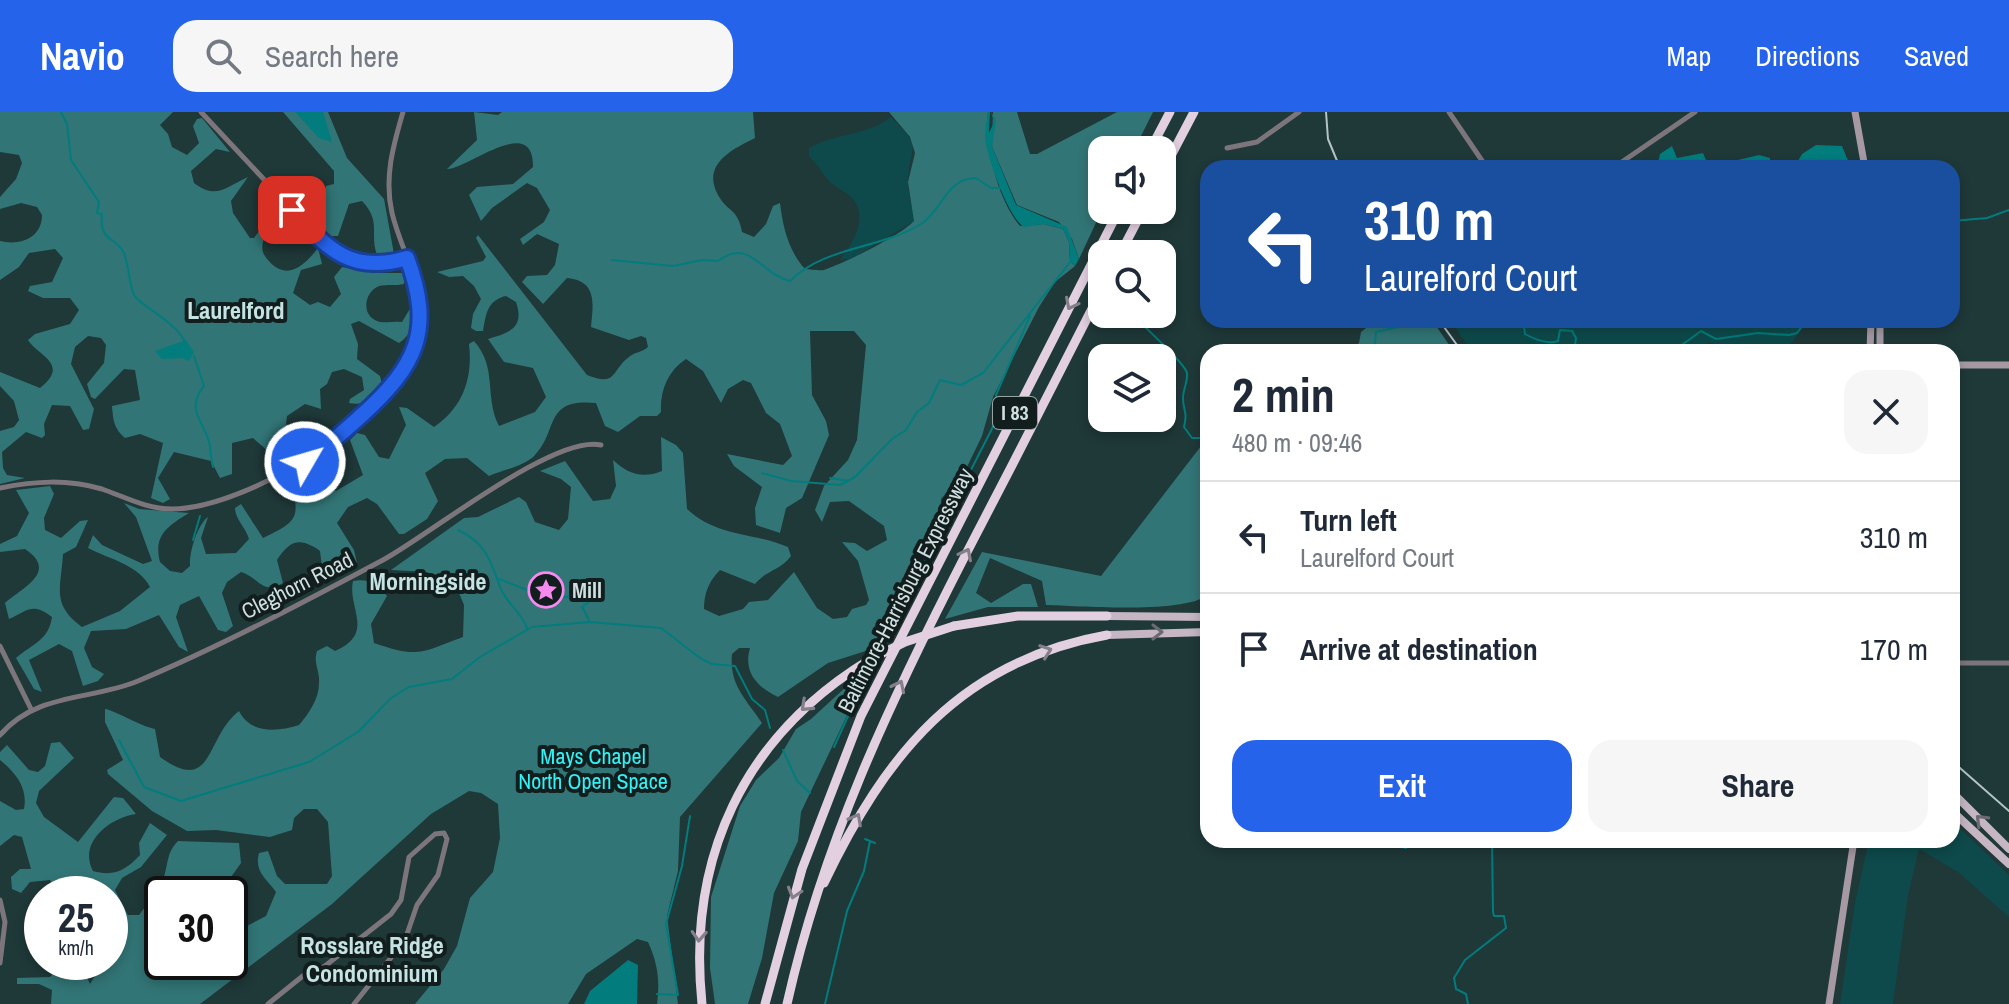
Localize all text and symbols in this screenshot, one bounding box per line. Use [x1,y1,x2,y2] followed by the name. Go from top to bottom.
[173,20,733,92] search box
[40,31,125,82] text: Navio
[201,34,245,78] icon: search
[265,36,399,76] text: Search here
[1667,37,1711,75] text: Map
[1755,37,1860,75] text: Directions
[1904,37,1969,75] text: Saved
[1088,136,1176,432] map controls
[1088,136,1176,224] button: sound
[258,176,326,244] pin
[1364,182,1494,257] text: 310 m
[270,188,314,232] icon: arrive
[1232,192,1336,296] icon: left
[1088,240,1176,328] button: search
[1364,254,1577,302] text: Laurelford Court
[187,294,285,326] district label: Laurelford
[1065,296,1080,311] one-way arrow
[1088,344,1176,432] button: layers
[1232,362,1335,427] text: 2 min
[1844,370,1928,454] button: close
[993,397,1037,429] road number: I 83
[263,420,347,504] position arrow
[1232,425,1362,460] text: 480 m · 09:46
[830,463,980,717] street label: Baltimore-Harrisburg Expressway
[1300,500,1397,540] text: Turn left
[1232,515,1276,559] icon: left
[1860,517,1928,557] text: 310 m
[1300,540,1454,575] text: Laurelford Court
[236,544,358,626] street label: Cleghorn Road
[957,548,972,563] one-way arrow
[370,565,487,597] district label: Morningside
[527,571,565,609] place icon: Mill
[572,575,602,605] place label: Mill
[1151,623,1164,641] one-way arrow
[1232,627,1276,671] icon: arrive
[1300,629,1538,669] text: Arrive at destination
[1860,629,1928,669] text: 170 m
[1038,644,1052,661] one-way arrow
[889,679,905,694] one-way arrow
[801,697,815,712] one-way arrow
[1232,740,1572,832] button: Exit
[1588,740,1928,832] button: Share
[518,741,668,796] park label: Mays Chapel North Open Space
[846,813,861,828] one-way arrow
[1976,814,1991,829] one-way arrow
[144,876,248,980] speed limit sign: 30
[787,886,803,899] one-way arrow
[58,891,94,944] text: 25
[300,929,444,989] district label: Rosslare Ridge Condominium
[691,930,708,943] one-way arrow
[58,934,94,961] text: km/h

